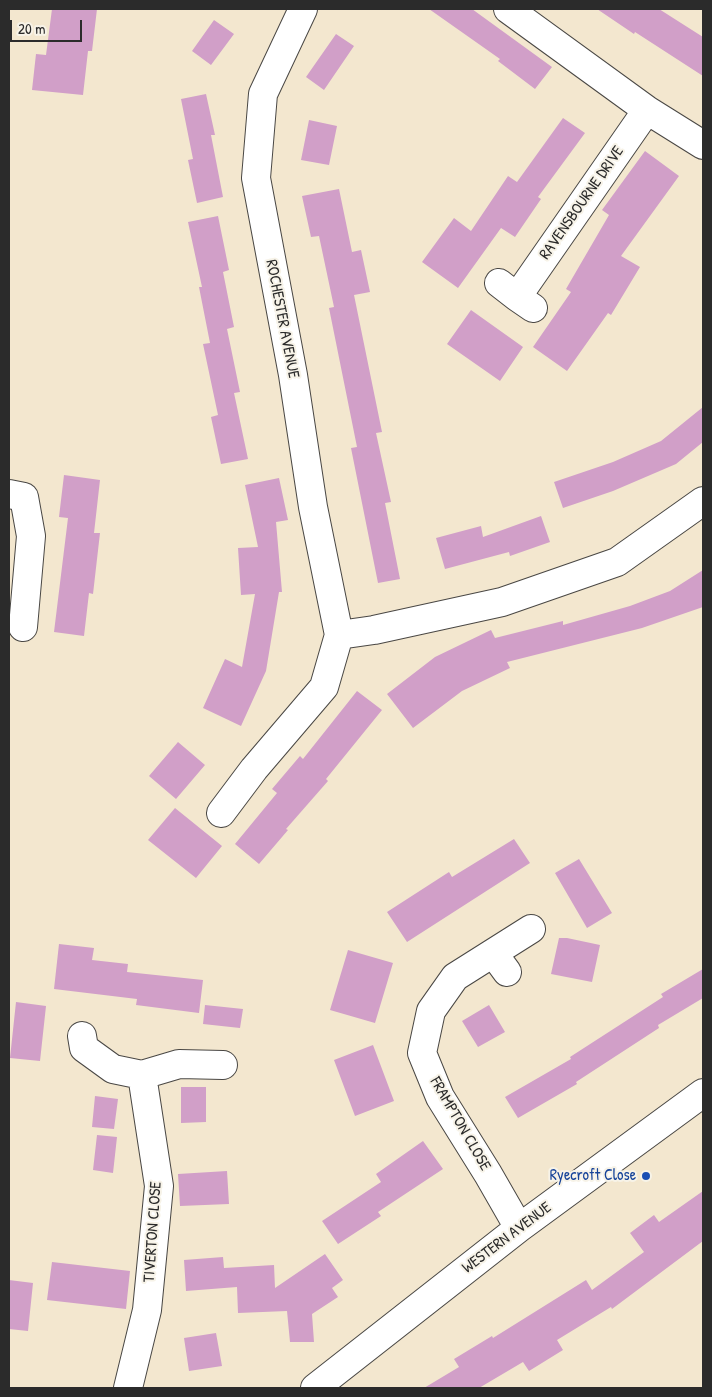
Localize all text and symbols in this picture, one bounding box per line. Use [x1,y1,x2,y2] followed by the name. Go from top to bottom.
[12,10,85,42] scale bar
[18,18,45,39] text: 20 m
[536,143,628,263] street label: RAVENSBOURNE DRIVE
[261,258,303,380] street label: ROCHESTER AVENUE
[425,1074,495,1174] street label: FRAMPTON CLOSE
[550,1166,636,1186] place label: Ryecroft Close
[640,1170,652,1182] marker: Ryecroft Close
[140,1181,166,1283] street label: TIVERTON CLOSE
[459,1198,555,1278] street label: WESTERN AVENUE

